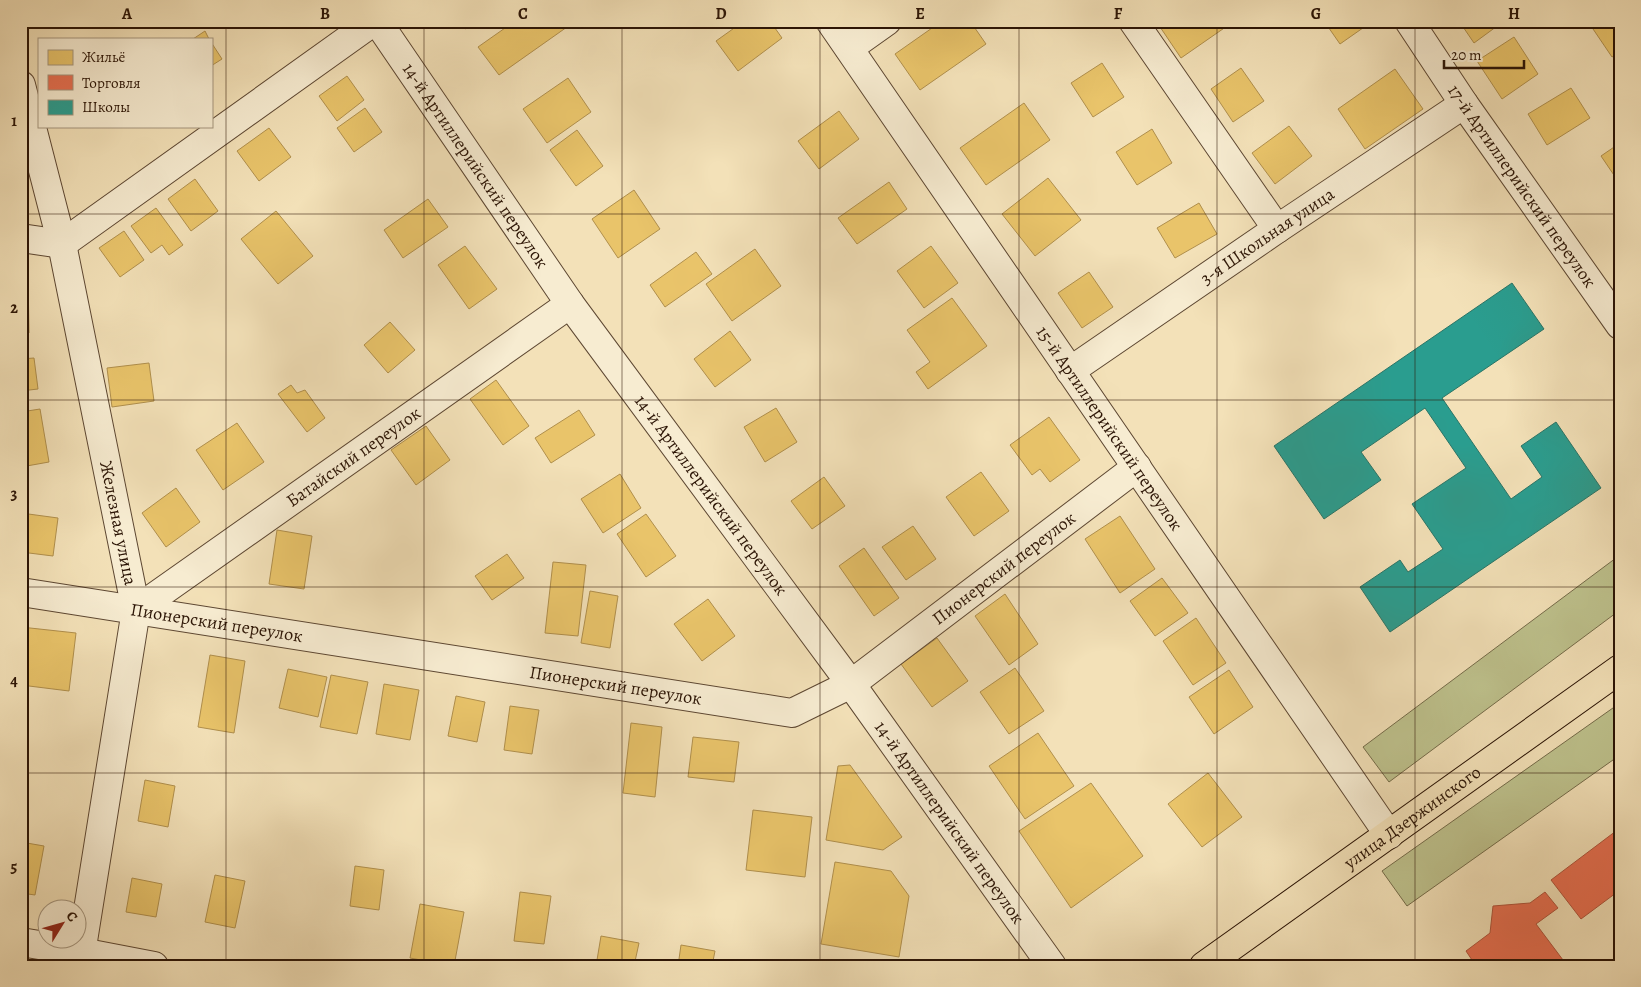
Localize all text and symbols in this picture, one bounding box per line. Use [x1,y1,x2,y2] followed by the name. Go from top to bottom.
[121,3,133,25] text: A
[320,3,330,25] text: B
[518,3,528,25] text: C
[715,3,727,25] text: D
[915,3,925,25] text: E
[1114,3,1123,25] text: F
[1311,3,1321,25] text: G
[1508,3,1520,25] text: H
[38,38,212,128] legend
[1444,38,1524,70] scale bar
[1451,45,1482,65] text: 20 m
[82,47,125,67] text: Жильё
[397,58,554,273] street label: 14-й Артиллерийский переулок
[82,73,140,93] text: Торговля
[1442,80,1602,292] street label: 17-й Артиллерийский переулок
[82,97,130,117] text: Школы
[11,110,17,132] text: 1
[1195,182,1340,290] street label: 3-я Школьная улица
[10,297,18,319] text: 2
[1031,321,1188,535] street label: 15-й Артиллерийский переулок
[629,390,793,600] street label: 14-й Артиллерийский переулок
[281,401,425,512] street label: Батайский переулок
[94,459,143,588] street label: Железная улица
[11,483,18,505] text: 3
[927,506,1080,630] street label: Пионерский переулок
[129,597,304,648] street label: Пионерский переулок
[528,660,704,711] street label: Пионерский переулок
[10,670,18,692] text: 4
[869,716,1030,929] street label: 14-й Артиллерийский переулок
[1338,760,1486,875] street label: улица Дзержинского
[11,856,18,878] text: 5
[38,900,88,950] north arrow
[62,907,82,926] text: С

